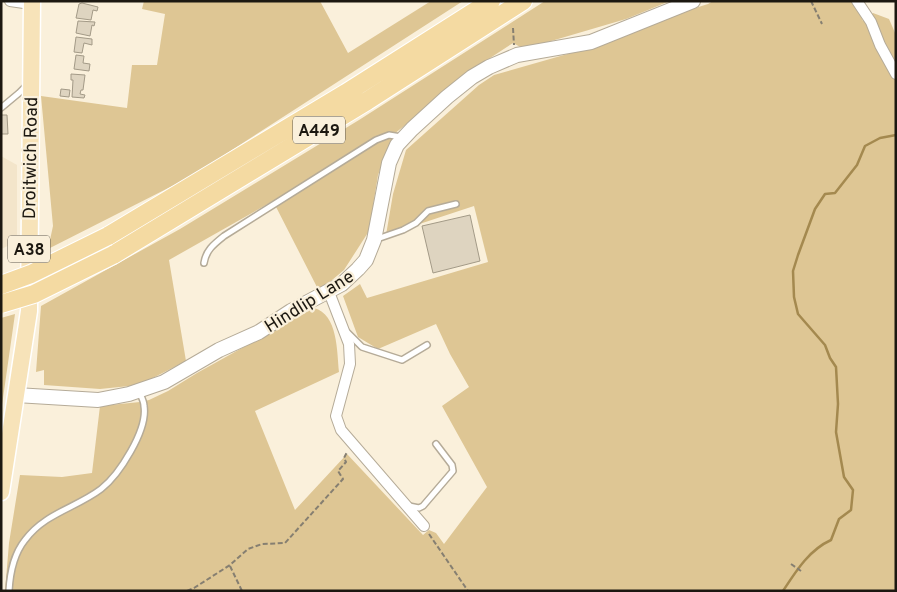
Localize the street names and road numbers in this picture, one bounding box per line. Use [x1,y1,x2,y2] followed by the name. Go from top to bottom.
[19,97,44,219] street label: Droitwich Road
[293,116,345,144] road number: A449
[8,235,50,262] road number: A38
[261,266,359,339] street label: Hindlip Lane

